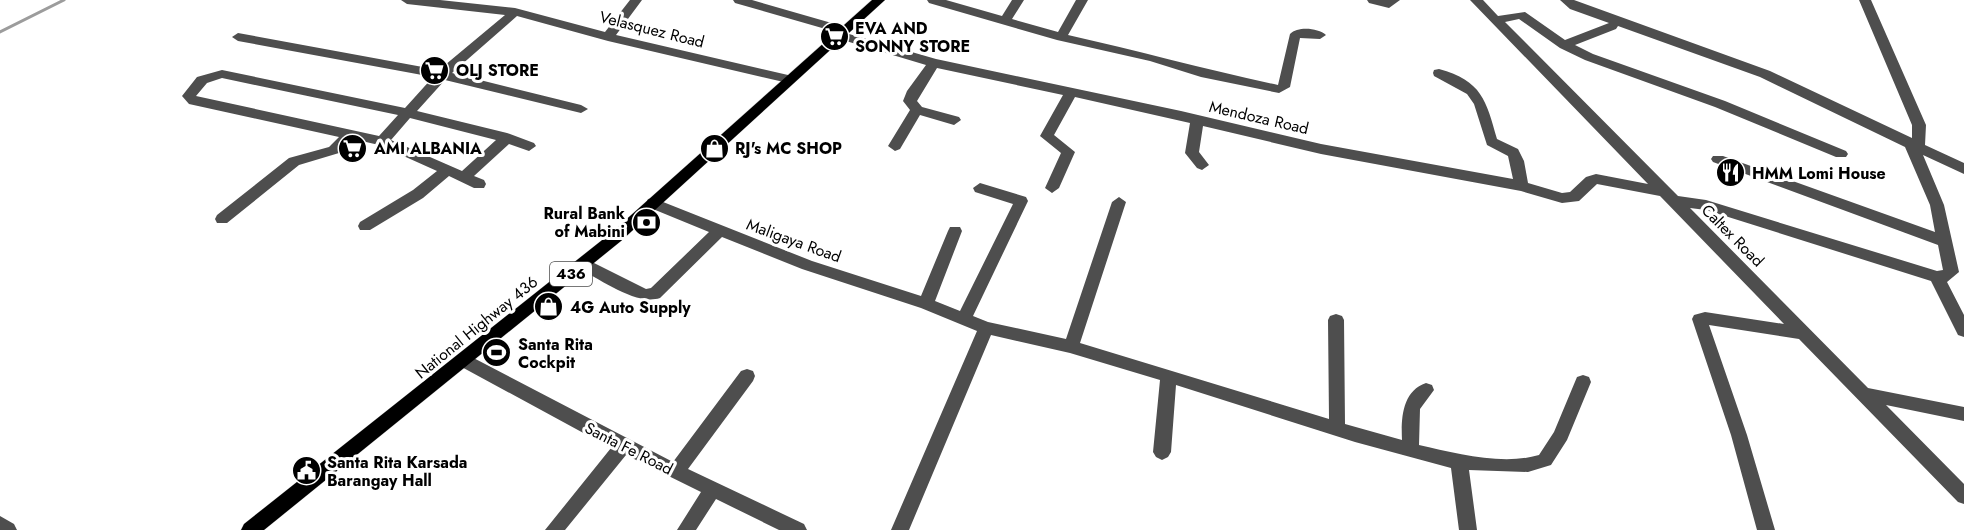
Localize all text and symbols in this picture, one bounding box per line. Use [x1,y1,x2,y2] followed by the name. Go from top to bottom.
[597,5,707,54] street label: Velasquez Road
[855,17,970,58] place label: EVA AND SONNY STORE
[818,21,850,53] supermarket icon: EVA AND SONNY STORE
[419,54,451,86] supermarket icon: OLJ STORE
[456,59,539,82] place label: OLJ STORE
[1207,95,1311,140] street label: Mendoza Road
[337,132,369,164] supermarket icon: AMI ALBANIA
[698,132,730,164] shop icon: RJ's MC SHOP
[373,137,482,160] place label: AMI ALBANIA
[735,137,842,160] place label: RJ's MC SHOP
[1715,157,1747,189] restaurant icon: HMM Lomi House
[1752,162,1886,185] place label: HMM Lomi House
[1696,199,1769,272] street label: Caltex Road
[543,202,626,243] place label: Rural Bank of Mabini
[630,206,662,238] bank icon: Rural Bank of Mabini
[743,213,844,268] street label: Maligaya Road
[550,262,592,286] road number: 436
[410,271,543,384] street label: National Highway 436
[533,291,565,323] shop icon: 4G Auto Supply
[570,296,691,319] place label: 4G Auto Supply
[518,333,593,374] place label: Santa Rita Cockpit
[481,337,513,369] sports icon: Santa Rita Cockpit
[581,416,677,481] street label: Santa Fe Road
[327,451,467,492] place label: Santa Rita Karsada Barangay Hall
[290,455,322,487] public building icon: Santa Rita Karsada Barangay Hall

